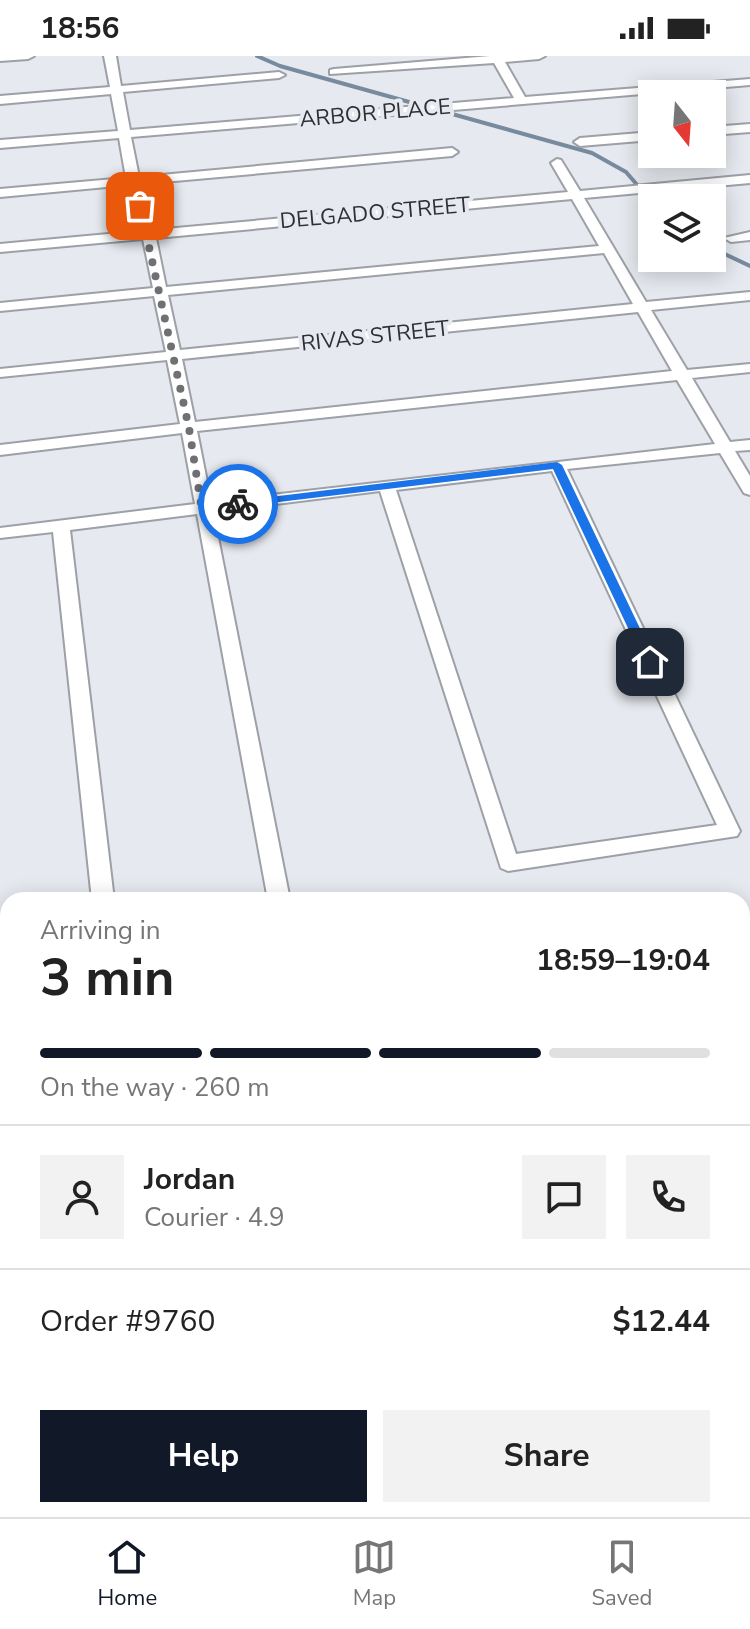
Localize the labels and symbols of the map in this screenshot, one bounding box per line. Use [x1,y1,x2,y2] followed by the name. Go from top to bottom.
[638,80,726,168] north arrow
[298,91,452,135] street label: ARBOR PLACE
[106,172,174,240] pin
[279,190,472,236] street label: DELGADO STREET
[299,313,452,359] street label: RIVAS STREET
[198,464,278,544] courier
[616,628,684,696] pin

